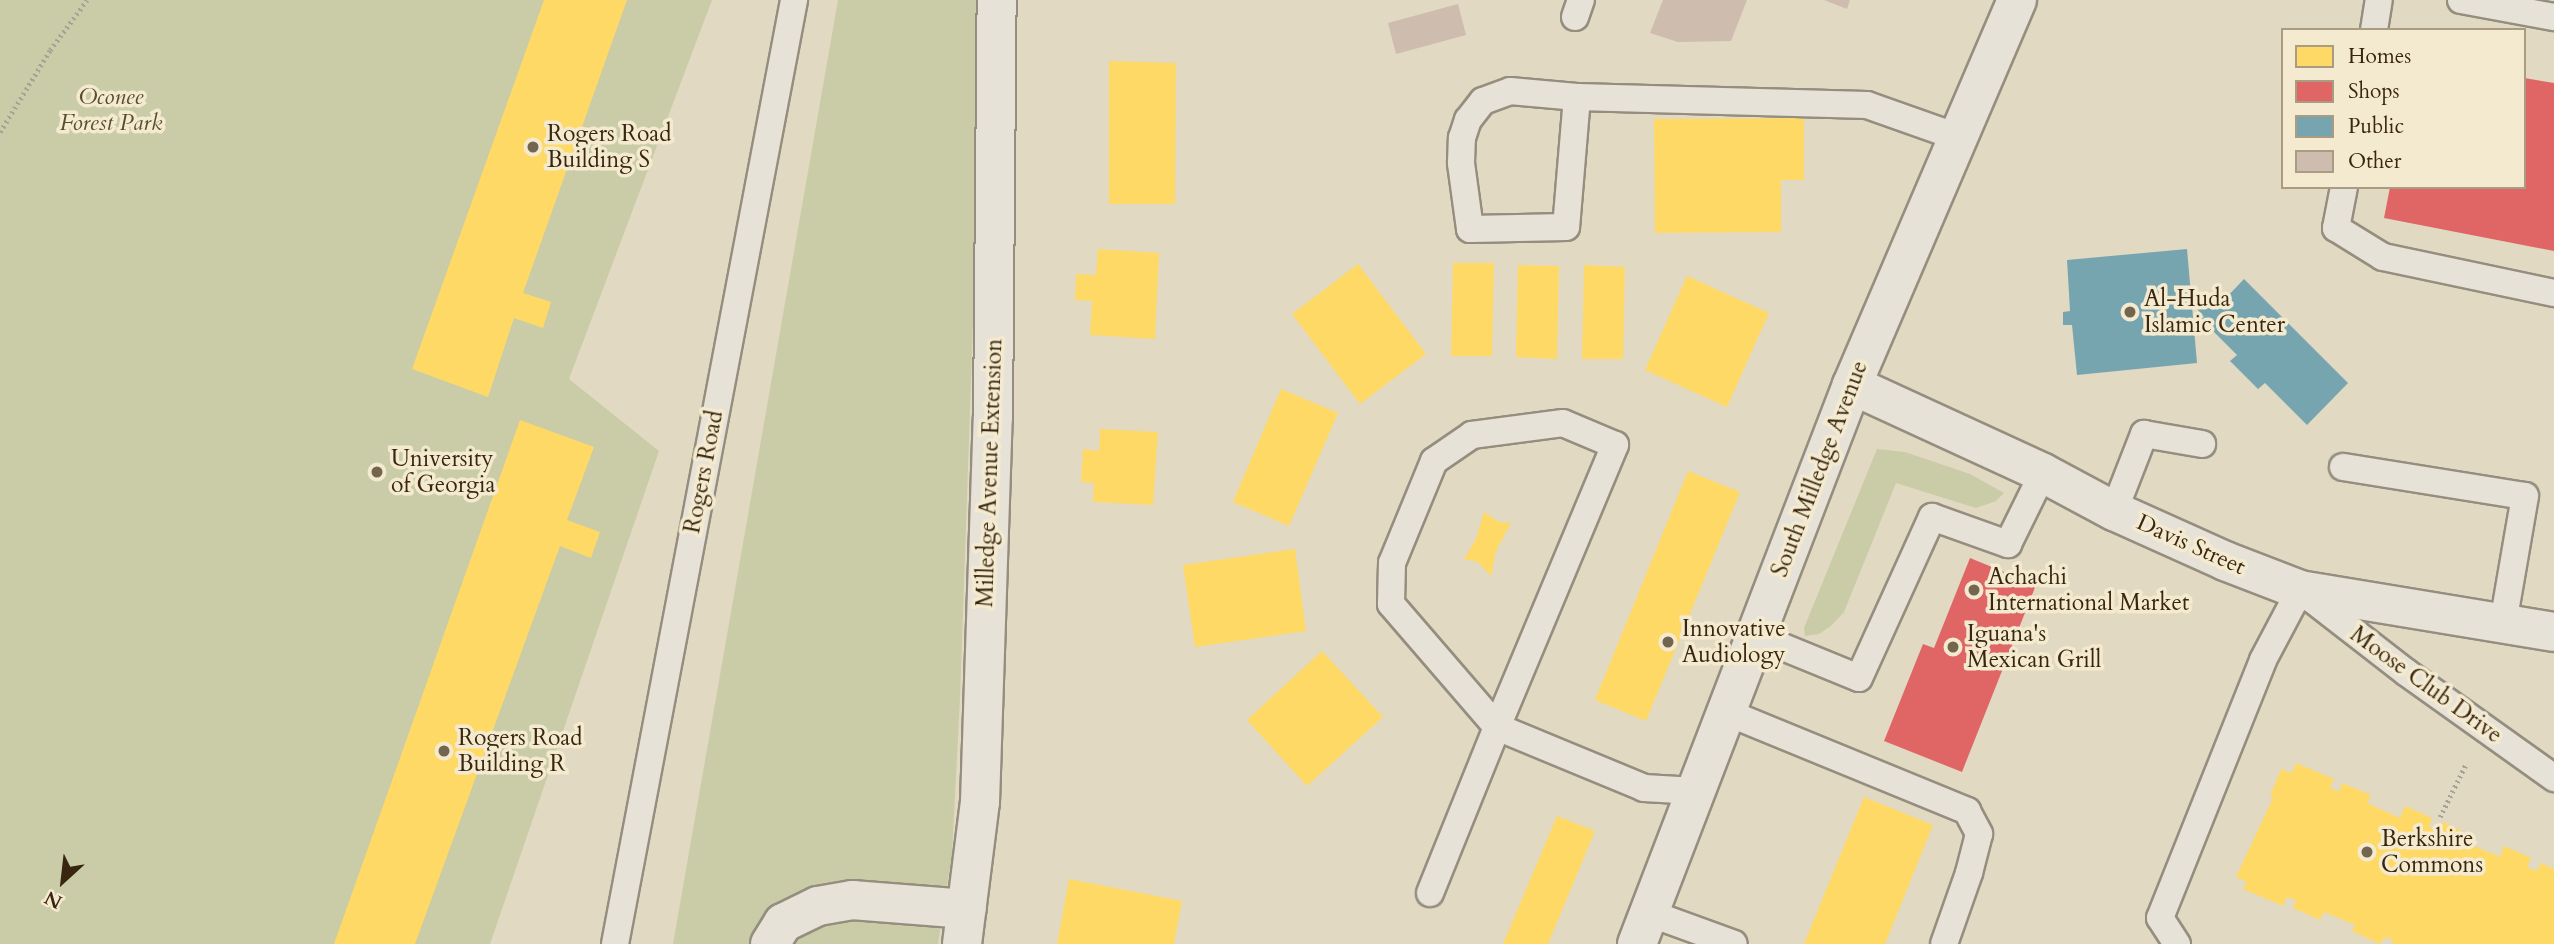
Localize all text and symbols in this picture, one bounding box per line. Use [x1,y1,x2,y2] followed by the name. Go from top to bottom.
[2281,28,2526,189] legend
[2348,42,2411,71] text: Homes
[2348,77,2400,106] text: Shops
[60,83,162,137] park label: Oconee Forest Park
[2348,112,2404,141] text: Public
[547,120,672,174] place label: Rogers Road Building S
[525,139,541,155] marker: Rogers Road Building S
[2348,147,2402,176] text: Other
[2144,285,2285,339] place label: Al-Huda Islamic Center
[2122,304,2138,320] marker: Al-Huda Islamic Center
[972,338,1008,608] street label: Milledge Avenue Extension
[1766,357,1874,581] street label: South Milledge Avenue
[679,408,729,536] street label: Rogers Road
[391,445,495,499] place label: University of Georgia
[369,464,385,480] marker: University of Georgia
[2132,509,2250,581] street label: Davis Street
[1988,563,2189,617] place label: Achachi International Market
[1966,582,1982,598] marker: Achachi International Market
[1682,615,1786,669] place label: Innovative Audiology
[1967,620,2101,674] place label: Iguana's Mexican Grill
[2345,621,2507,749] street label: Moose Club Drive
[1660,634,1676,650] marker: Innovative Audiology
[1945,639,1961,655] marker: Iguana's Mexican Grill
[458,724,583,778] place label: Rogers Road Building R
[436,743,452,759] marker: Rogers Road Building R
[2381,825,2483,879] place label: Berkshire Commons
[2359,844,2375,860] marker: Berkshire Commons
[28,846,98,916] north arrow
[40,884,67,915] text: N

